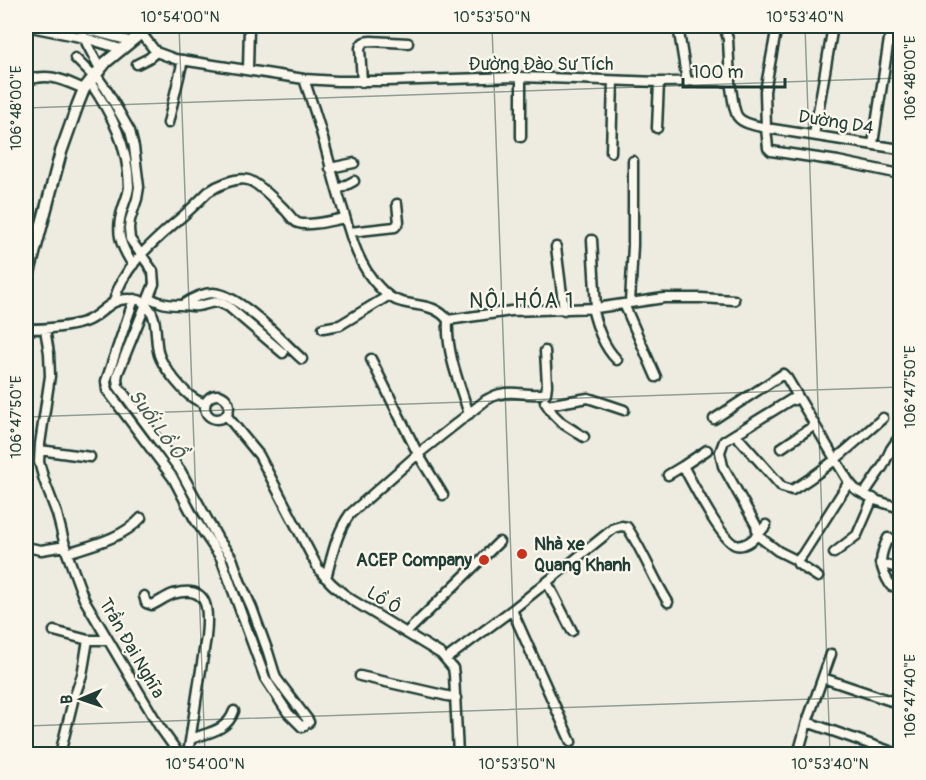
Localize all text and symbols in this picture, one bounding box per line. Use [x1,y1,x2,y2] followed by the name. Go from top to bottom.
[140,8,220,27] text: 10°54'00"N
[454,8,530,27] text: 10°53'50"N
[766,8,844,27] text: 10°53'40"N
[901,35,920,121] text: 106°48'00"E
[683,51,785,89] scale bar
[469,53,613,76] street label: Đường Đào Sư Tích
[692,61,744,84] text: 100 m
[7,65,26,151] text: 106°48'00"E
[797,105,876,140] street label: Dường D4
[469,287,575,315] district label: NỘI HÓA 1
[901,345,920,429] text: 106°47'50"E
[7,375,26,459] text: 106°47'50"E
[123,383,194,466] water label: Suối Lồ Ồ
[534,533,631,577] place label: Nhà xe Quang Khanh
[515,547,529,561] marker: Nhà xe Quang Khanh
[356,549,472,572] place label: ACEP Company
[477,553,491,567] marker: ACEP Company
[362,581,405,620] street label: Lồ Ô
[94,593,170,703] street label: Trần Đại Nghĩa
[901,654,920,738] text: 106°47'40"E
[51,669,111,729] north arrow
[57,695,77,704] text: B
[165,755,245,774] text: 10°54'00"N
[479,755,555,774] text: 10°53'50"N
[791,755,869,774] text: 10°53'40"N

